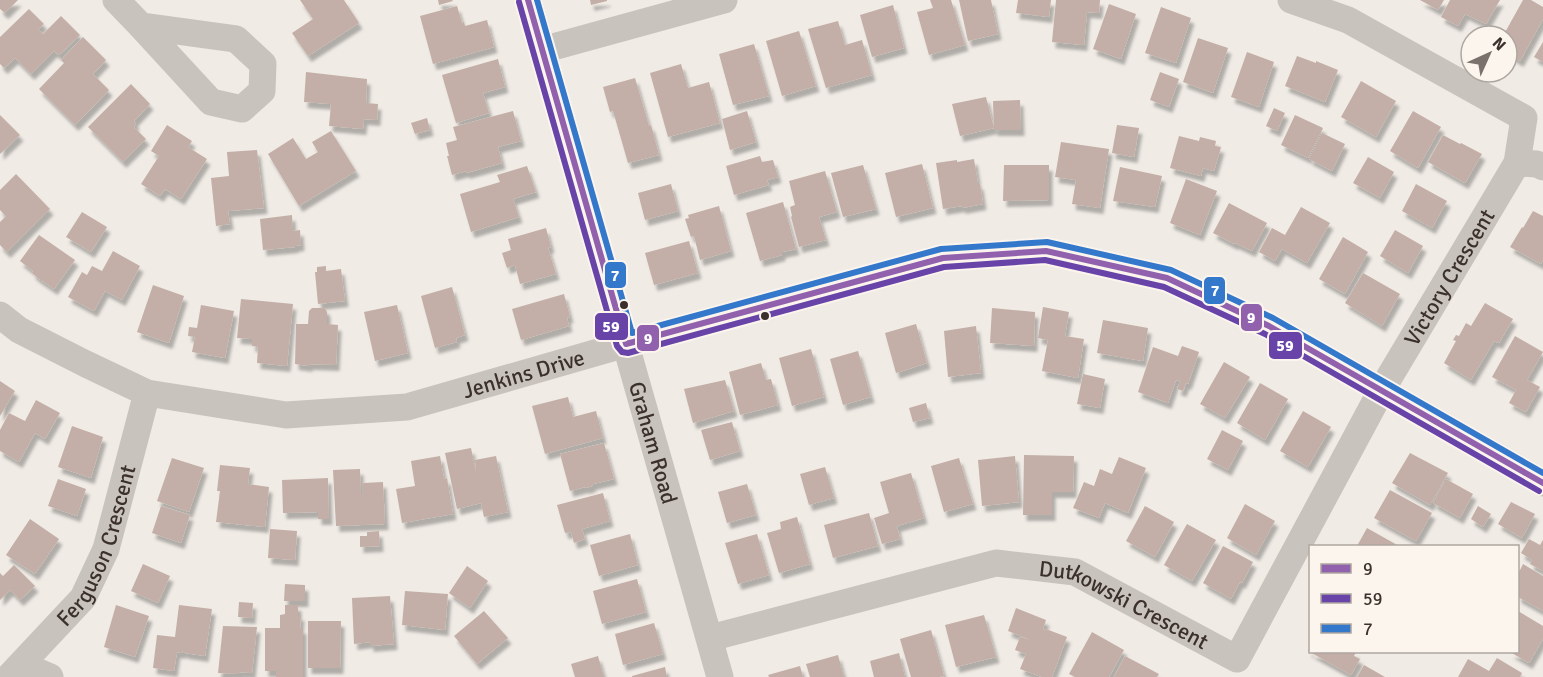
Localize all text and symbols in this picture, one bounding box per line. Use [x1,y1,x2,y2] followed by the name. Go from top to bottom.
[1459,24,1519,84] north arrow
[1488,33,1510,55] text: N
[1398,204,1500,350] street label: Victory Crescent
[604,261,627,289] line badge: 7
[611,266,620,286] text: 7
[1203,276,1226,305] line badge: 7
[1211,281,1220,301] text: 7
[618,299,630,311] unlabelled marker
[1240,303,1263,332] line badge: 9
[1247,308,1256,328] text: 9
[759,310,771,322] unlabelled marker
[594,312,629,341] line badge: 59
[602,317,620,337] text: 59
[636,324,660,352] line badge: 9
[644,329,653,349] text: 9
[1268,331,1303,360] line badge: 59
[1276,336,1294,356] text: 59
[459,343,587,404] street label: Jenkins Drive
[623,378,684,507] street label: Graham Road
[50,461,141,632] street label: Ferguson Crescent
[1309,545,1519,653] legend
[1038,555,1214,655] street label: Dutkowski Crescent
[1363,558,1373,580] text: 9
[1363,588,1382,610] text: 59
[1363,618,1373,640] text: 7

